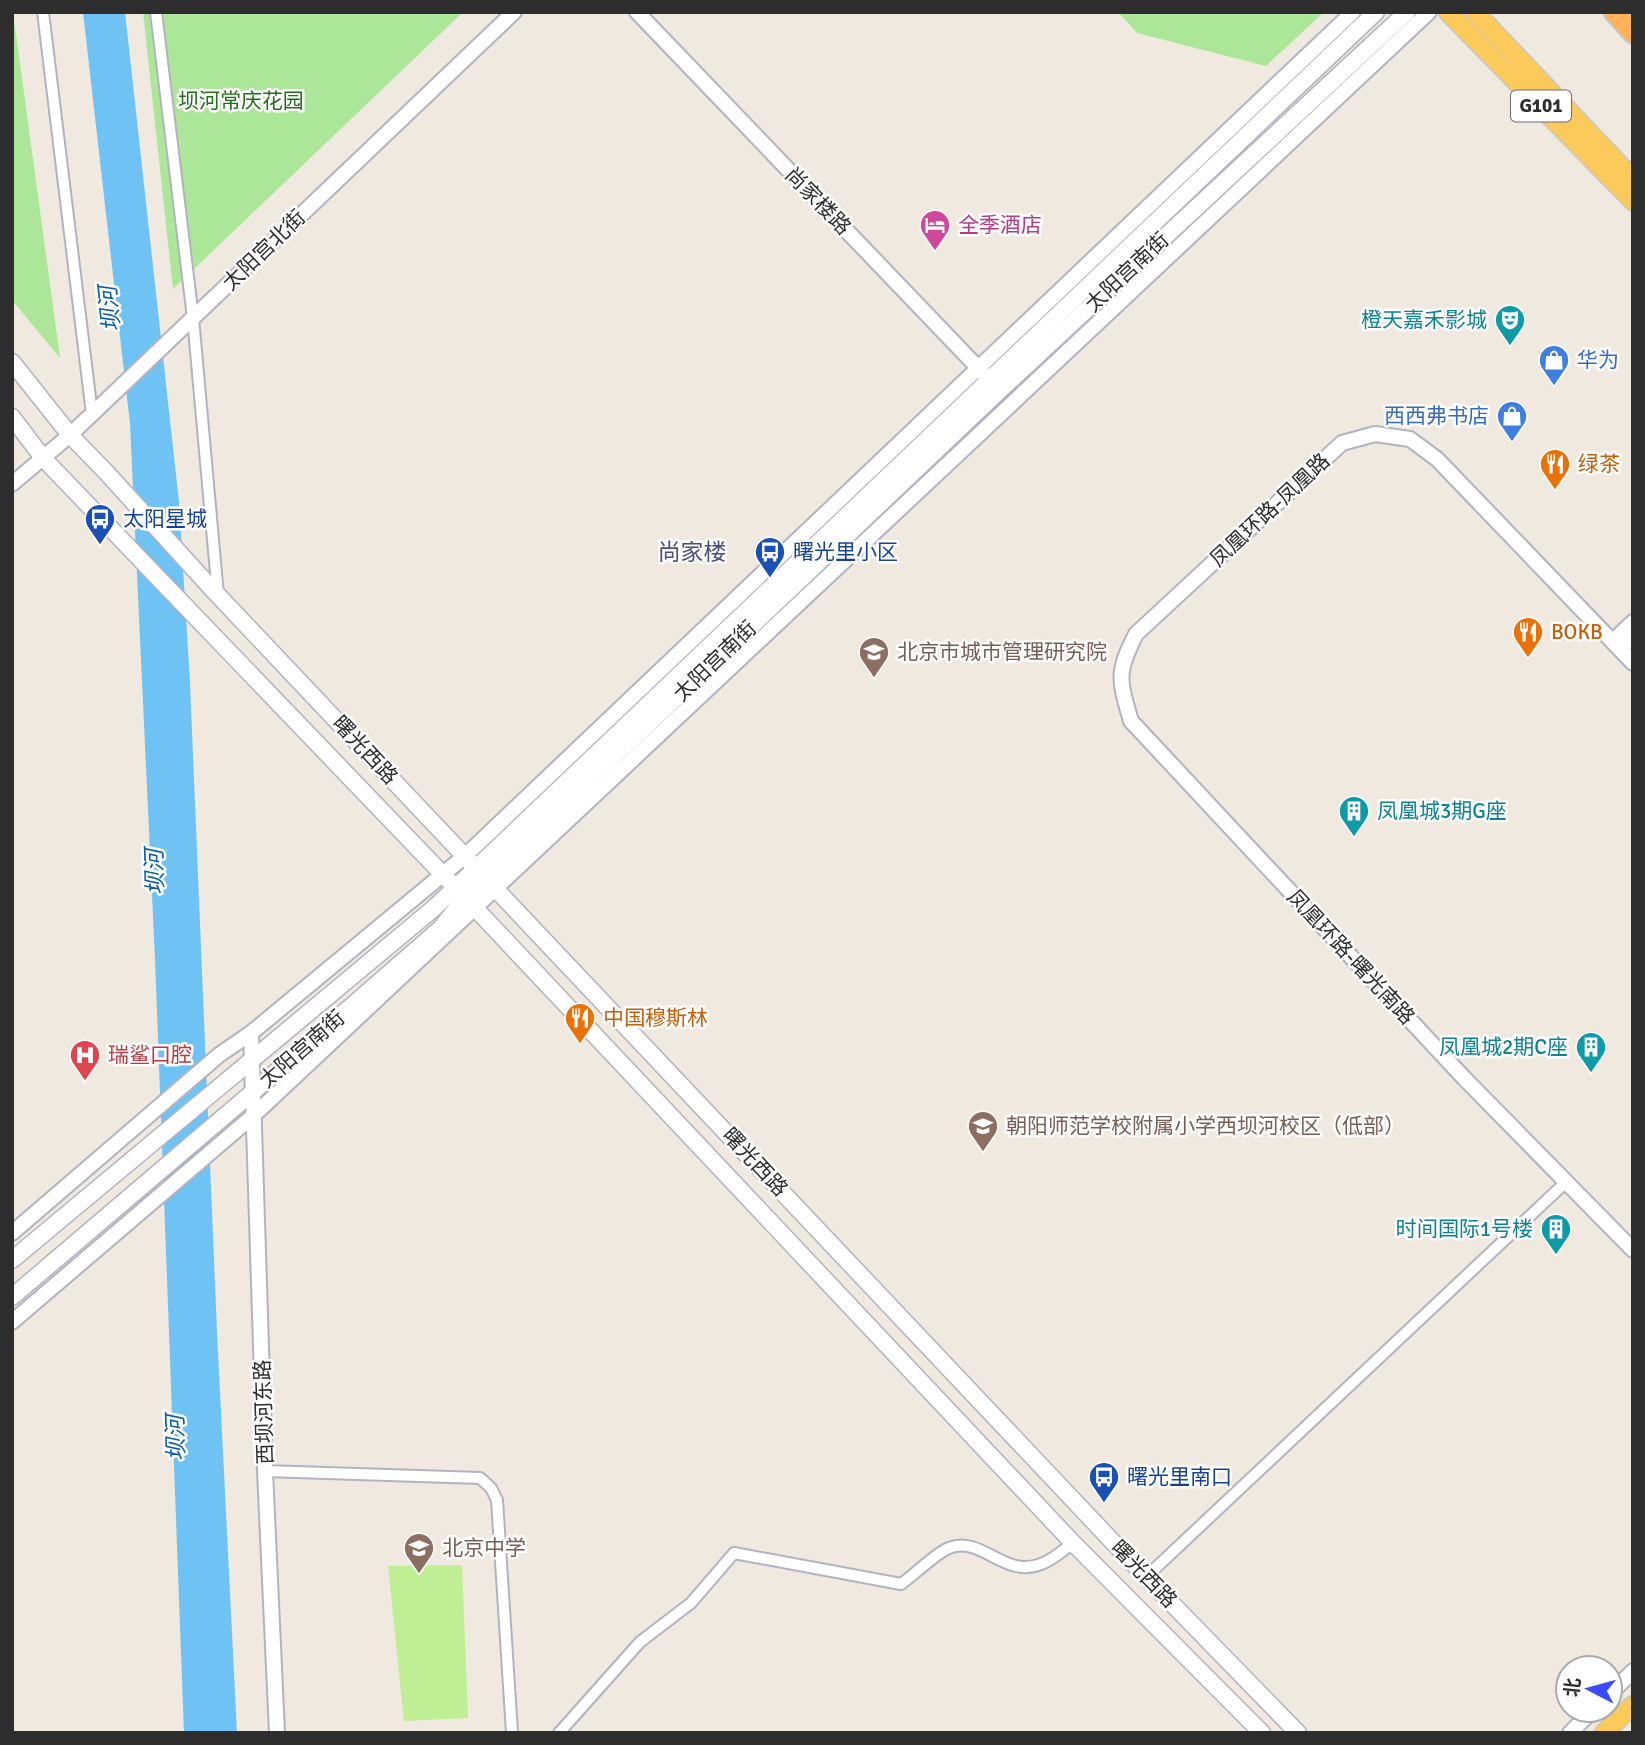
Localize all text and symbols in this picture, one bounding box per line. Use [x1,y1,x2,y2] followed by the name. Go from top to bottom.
[178,88,304,114] park label: 坝河常庆花园
[1511,90,1571,122] road number: G101
[779,162,857,240] street label: 尚家楼路
[217,204,311,296] street label: 太阳宫北街
[918,208,952,252] hotel icon: 全季酒店
[958,212,1042,238] place label: 全季酒店
[1080,227,1174,317] street label: 太阳宫南街
[93,281,127,333] water label: 坝河
[1493,303,1527,347] theatre icon: 橙天嘉禾影城
[1361,307,1487,333] place label: 橙天嘉禾影城
[1537,343,1571,387] shop icon: 华为
[1577,347,1619,373] place label: 华为
[1495,399,1529,443] shop icon: 西西弗书店
[1384,403,1489,429] place label: 西西弗书店
[1538,447,1572,491] restaurant icon: 绿茶
[1205,448,1335,572] street label: 凤凰环路-凤凰路
[1578,451,1620,477] place label: 绿茶
[83,502,117,546] bus stop icon: 太阳星城
[123,506,207,532] place label: 太阳星城
[753,535,787,579] bus stop icon: 曙光里小区
[658,538,727,567] district label: 尚家楼
[793,539,898,565] place label: 曙光里小区
[668,615,762,707] street label: 太阳宫南街
[1511,615,1545,659] restaurant icon: BOKB
[1551,619,1603,645] place label: BOKB
[857,635,891,679] school or university icon: 北京市城市管理研究院
[897,639,1107,665] place label: 北京市城市管理研究院
[327,710,403,790] street label: 曙光西路
[1337,794,1371,838] building icon: 凤凰城3期G座
[1377,798,1507,824] place label: 凤凰城3期G座
[140,845,170,895] water label: 坝河
[1282,884,1420,1030] street label: 凤凰环路-曙光南路
[563,1001,597,1045] restaurant icon: 中国穆斯林
[254,1005,350,1093] street label: 太阳宫南街
[603,1005,708,1031] place label: 中国穆斯林
[1574,1030,1608,1074] building icon: 凤凰城2期C座
[1439,1034,1568,1060] place label: 凤凰城2期C座
[68,1038,102,1082] hospital icon: 瑞鲨口腔
[108,1042,192,1068] place label: 瑞鲨口腔
[966,1109,1000,1153] school or university icon: 朝阳师范学校附属小学西坝河校区（低部）
[1006,1113,1405,1139] place label: 朝阳师范学校附属小学西坝河校区（低部）
[717,1122,793,1202] street label: 曙光西路
[1539,1212,1573,1256] building icon: 时间国际1号楼
[1396,1216,1533,1242] place label: 时间国际1号楼
[249,1359,279,1465] street label: 西坝河东路
[161,1411,191,1461] water label: 坝河
[1087,1460,1121,1504] bus stop icon: 曙光里南口
[1127,1464,1232,1490] place label: 曙光里南口
[402,1531,436,1575] school or university icon: 北京中学
[442,1535,526,1561] place label: 北京中学
[1105,1535,1183,1613] street label: 曙光西路
[1554,1654,1624,1724] north arrow
[1560,1677,1586,1698] text: 北

